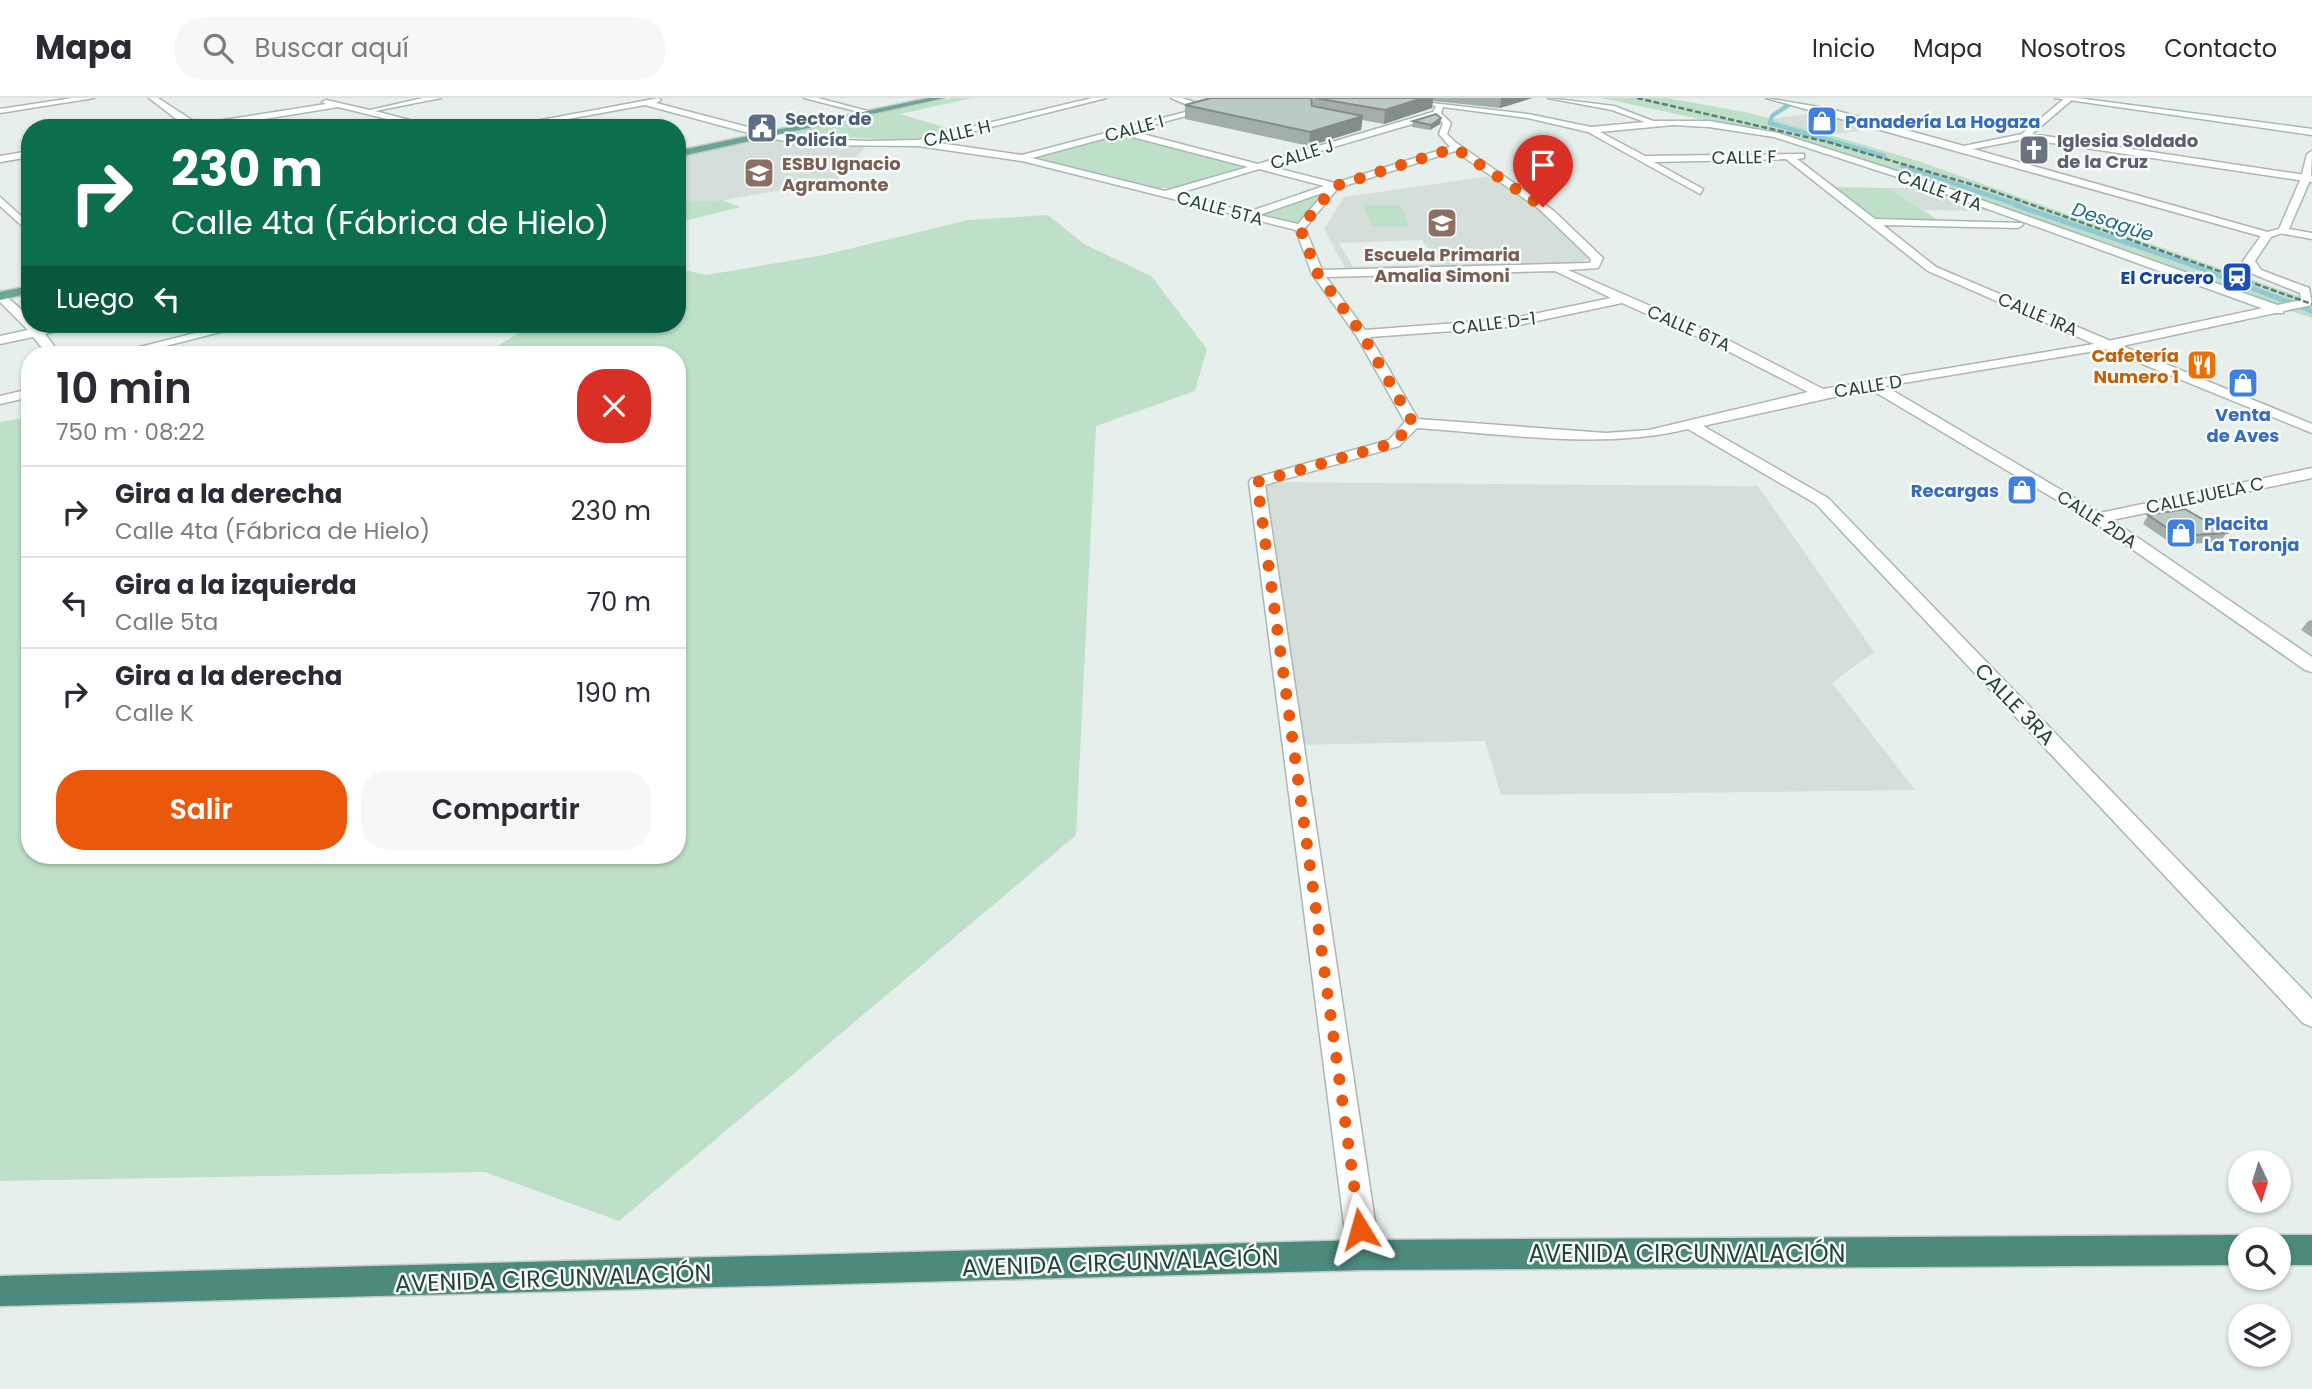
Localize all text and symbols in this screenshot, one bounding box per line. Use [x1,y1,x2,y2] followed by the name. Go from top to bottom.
[175,17,665,80] search box
[35,24,133,71] text: Mapa
[199,29,237,67] icon: search
[255,30,409,66] text: Buscar aquí
[1812,32,1875,65] text: Inicio
[1913,32,1982,65] text: Mapa
[2020,32,2126,65] text: Nosotros
[2164,32,2277,65] text: Contacto
[1805,104,1839,138] shop icon: Panadería La Hogaza
[785,106,872,152] place label: Sector de Policía
[1102,108,1166,148] street label: CALLE I
[1845,109,2040,134] place label: Panadería La Hogaza
[745,111,779,145] public building icon: Sector de Policía
[921,113,993,153] street label: CALLE H
[2057,128,2198,174] place label: Iglesia Soldado de la Cruz
[1267,133,1337,175] street label: CALLE J
[2017,133,2051,167] church icon: Iglesia Soldado de la Cruz
[171,135,323,203] text: 230 m
[1513,135,1573,207] pin
[1711,144,1777,170] street label: CALLE F
[1524,146,1562,184] icon: arrive
[56,147,147,238] icon: right
[782,151,901,197] place label: ESBU Ignacio Agramonte
[742,156,776,190] school or university icon: ESBU Ignacio Agramonte
[1894,163,1986,217] street label: CALLE 4TA
[1174,184,1266,232] street label: CALLE 5TA
[2069,195,2158,249] water label: Desagüe
[171,200,610,245] text: Calle 4ta (Fábrica de Hielo)
[1425,206,1459,240] school or university icon: Escuela Primaria Amalia Simoni
[1364,242,1520,288] place label: Escuela Primaria Amalia Simoni
[2220,260,2254,294] station icon: El Crucero
[2120,265,2214,290] place label: El Crucero
[148,280,186,318] icon: left
[56,281,134,317] text: Luego
[1994,286,2082,342] street label: CALLE 1RA
[1643,298,1735,358] street label: CALLE 6TA
[1451,305,1537,341] street label: CALLE D-1
[2091,343,2179,389] place label: Cafetería Numero 1
[2185,348,2219,382] restaurant icon: Cafetería Numero 1
[56,359,192,418] text: 10 min
[2226,366,2260,400] shop icon: Venta de Aves
[1832,368,1904,404] street label: CALLE D
[577,369,651,443] button: close
[2207,402,2279,448] place label: Venta de Aves
[56,416,205,448] text: 750 m · 08:22
[2144,470,2266,520] street label: CALLEJUELA C
[2005,473,2039,507] shop icon: Recargas
[115,476,343,512] text: Gira a la derecha
[1911,478,1999,503] place label: Recargas
[2052,484,2142,554] street label: CALLE 2DA
[56,493,94,531] icon: right
[571,493,651,529] text: 230 m
[2204,511,2300,557] place label: Placita La Toronja
[115,515,430,547] text: Calle 4ta (Fábrica de Hielo)
[2164,516,2198,550] shop icon: Placita La Toronja
[115,567,357,603] text: Gira a la izquierda
[56,584,94,622] icon: left
[587,584,651,620] text: 70 m
[115,606,218,638] text: Calle 5ta
[1968,656,2062,752] street label: CALLE 3RA
[115,658,343,694] text: Gira a la derecha
[56,675,94,713] icon: right
[576,675,651,711] text: 190 m
[115,697,194,729] text: Calle K
[56,770,347,850] button: Salir
[361,770,651,850] button: Compartir
[2228,1150,2291,1213] north arrow
[2228,1150,2291,1367] map controls
[1323,1192,1397,1266] position arrow
[2228,1227,2291,1290] button: search
[1529,1237,1845,1270] street label: AVENIDA CIRCUNVALACIÓN
[961,1240,1279,1284] street label: AVENIDA CIRCUNVALACIÓN
[394,1256,712,1300] street label: AVENIDA CIRCUNVALACIÓN
[2228,1304,2291,1367] button: layers

